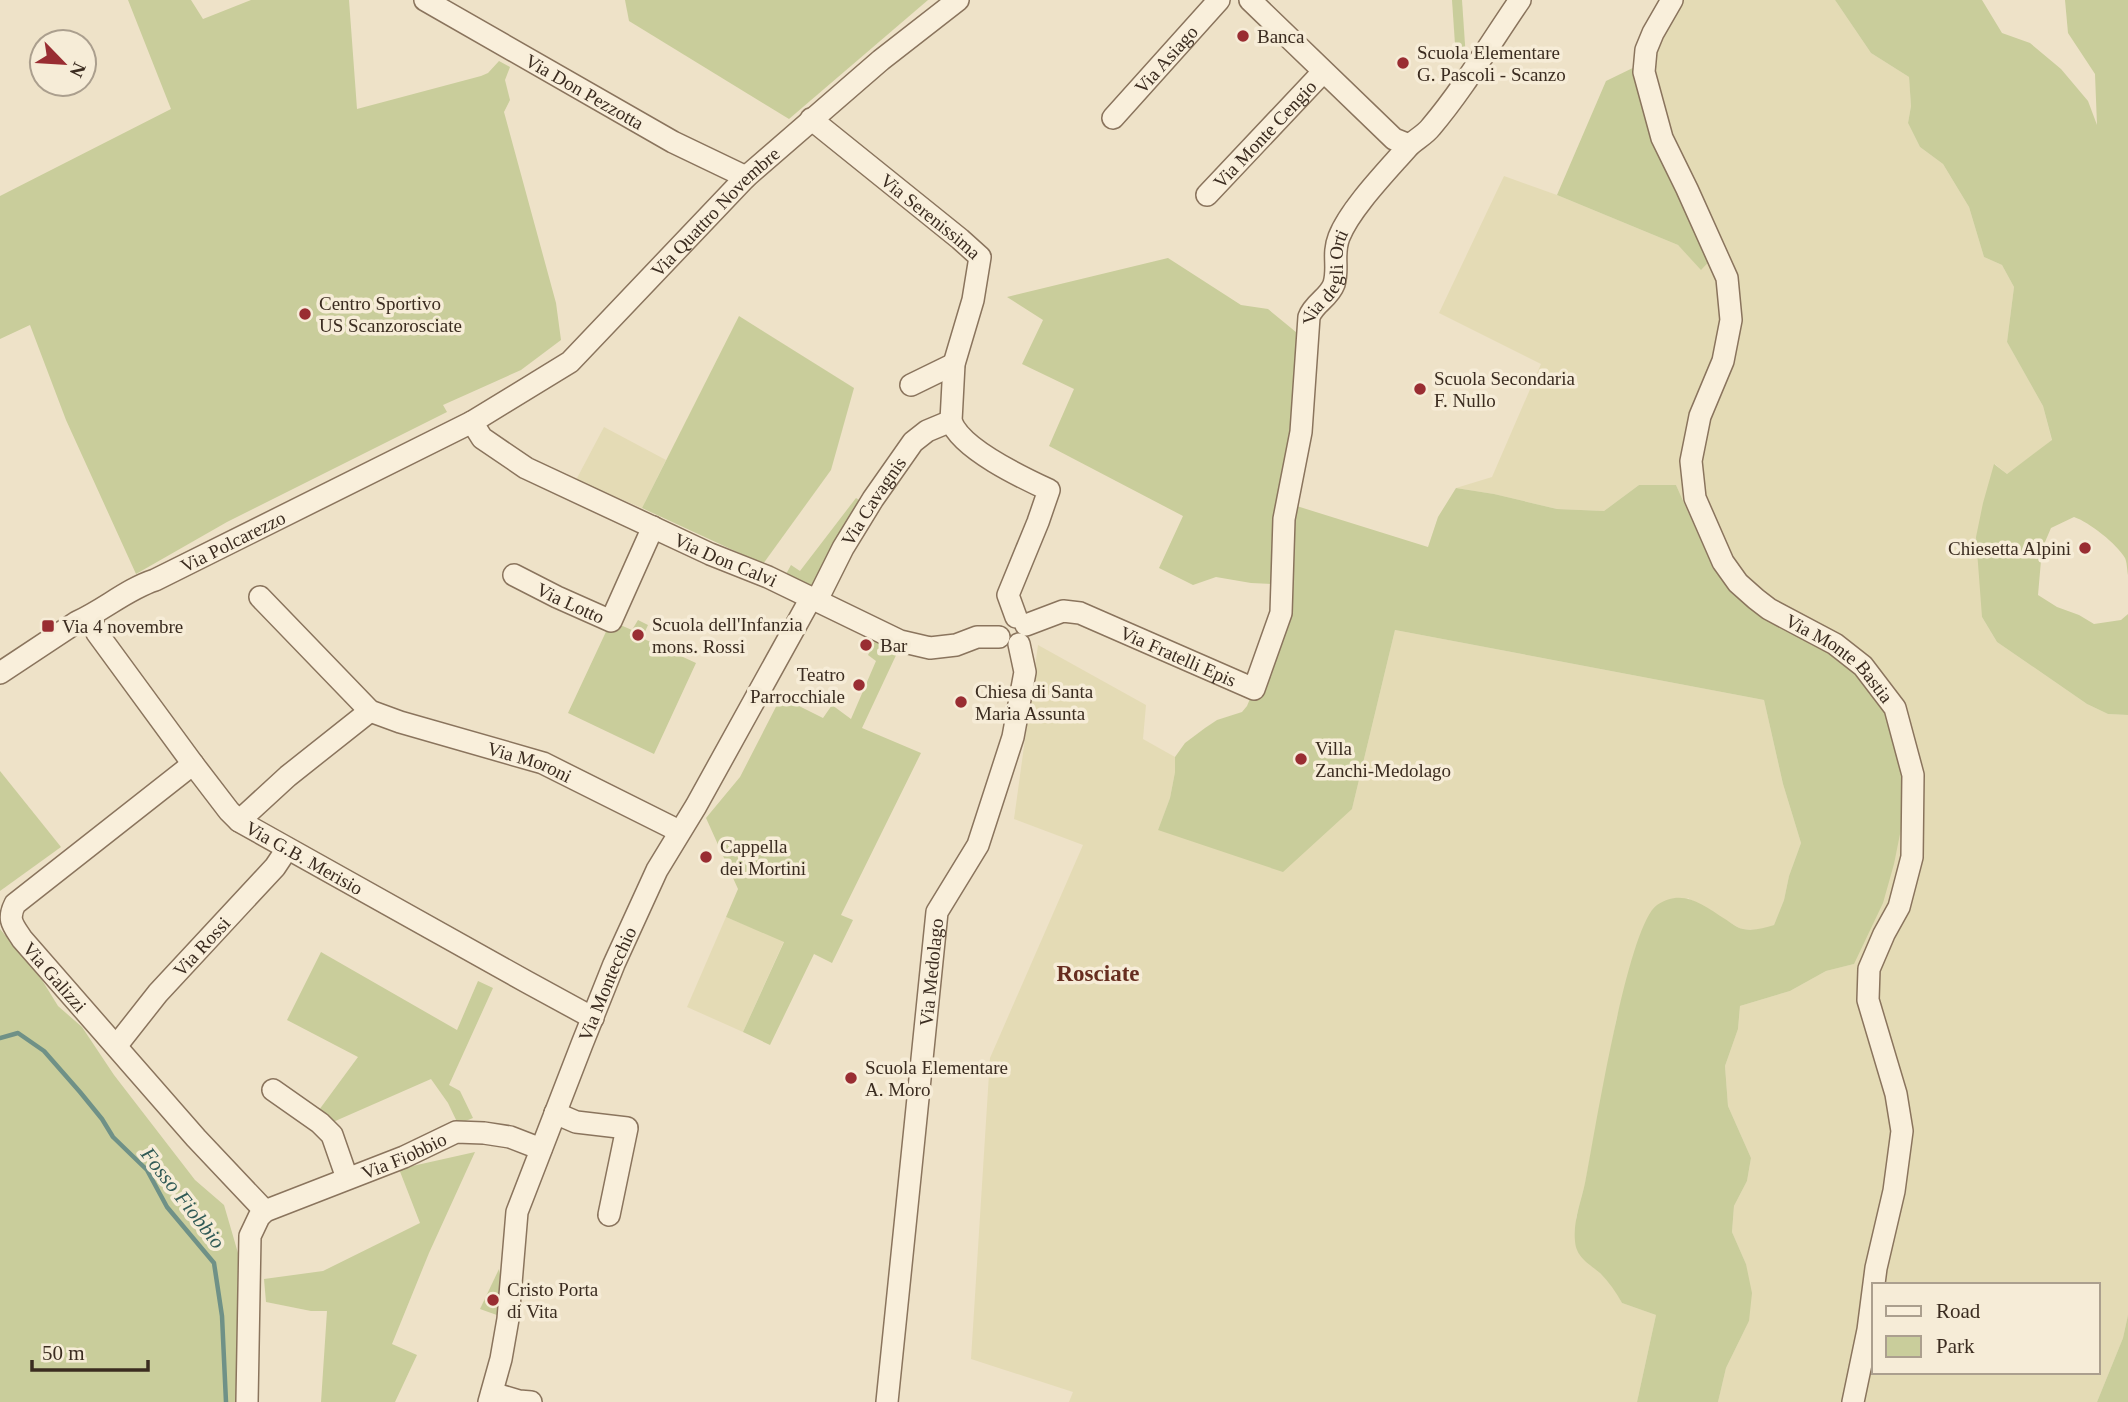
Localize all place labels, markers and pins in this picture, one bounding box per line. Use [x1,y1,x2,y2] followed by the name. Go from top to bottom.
[1257,26,1305,47] place label: Banca
[1235,28,1251,44] marker: Banca
[1417,42,1566,85] place label: Scuola Elementare G. Pascoli - Scanzo
[1395,55,1411,71] marker: Scuola Elementare G. Pascoli - Scanzo
[319,293,462,336] place label: Centro Sportivo US Scanzorosciate
[297,306,313,322] marker: Centro Sportivo US Scanzorosciate
[1434,368,1575,411] place label: Scuola Secondaria F. Nullo
[1412,381,1428,397] marker: Scuola Secondaria F. Nullo
[1948,538,2071,559] place label: Chiesetta Alpini
[2077,540,2093,556] marker: Chiesetta Alpini
[652,614,803,657] place label: Scuola dell'Infanzia mons. Rossi
[62,616,183,637] place label: Via 4 novembre
[40,618,56,634] marker: Via 4 novembre
[630,627,646,643] marker: Scuola dell'Infanzia mons. Rossi
[880,635,908,656] place label: Bar
[858,637,874,653] marker: Bar
[750,664,845,707] place label: Teatro Parrocchiale
[851,677,867,693] marker: Teatro Parrocchiale
[975,681,1094,724] place label: Chiesa di Santa Maria Assunta
[953,694,969,710] marker: Chiesa di Santa Maria Assunta
[1315,738,1451,781] place label: Villa Zanchi-Medolago
[1293,751,1309,767] marker: Villa Zanchi-Medolago
[720,836,806,879] place label: Cappella dei Mortini
[698,849,714,865] marker: Cappella dei Mortini
[865,1057,1008,1100] place label: Scuola Elementare A. Moro
[843,1070,859,1086] marker: Scuola Elementare A. Moro
[507,1279,599,1322] place label: Cristo Porta di Vita
[485,1292,501,1308] marker: Cristo Porta di Vita

